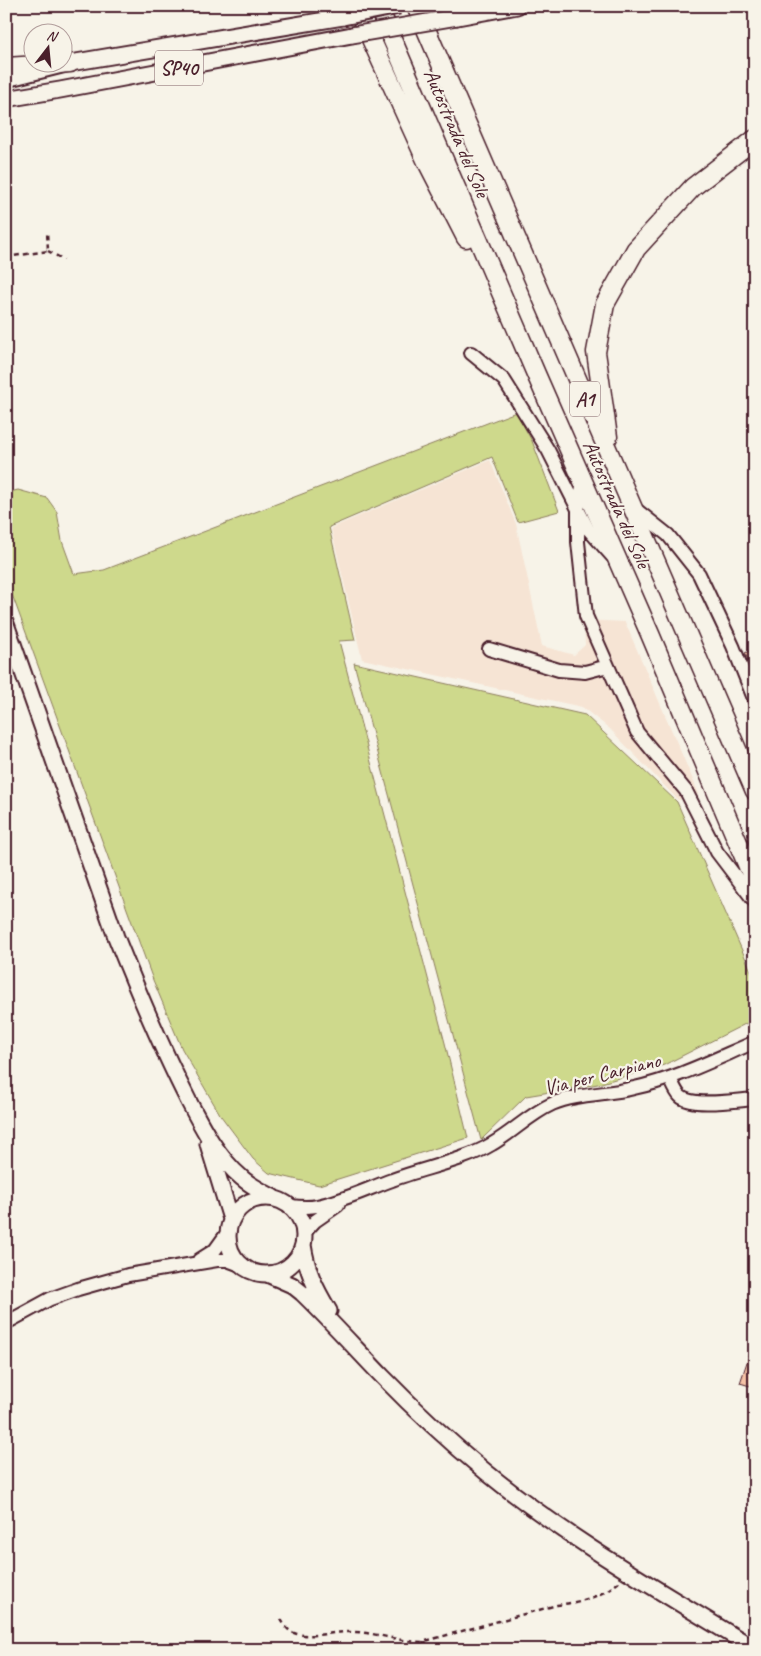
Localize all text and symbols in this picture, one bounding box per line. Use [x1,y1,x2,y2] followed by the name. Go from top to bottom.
[22,22,72,72] north arrow
[45,27,60,46] text: N
[155,50,203,86] road number: SP40
[418,65,497,203] street label: Autostrada del Sole
[570,382,600,416] road number: A1
[577,436,658,574] street label: Autostrada del Sole
[541,1047,664,1101] street label: Via per Carpiano

